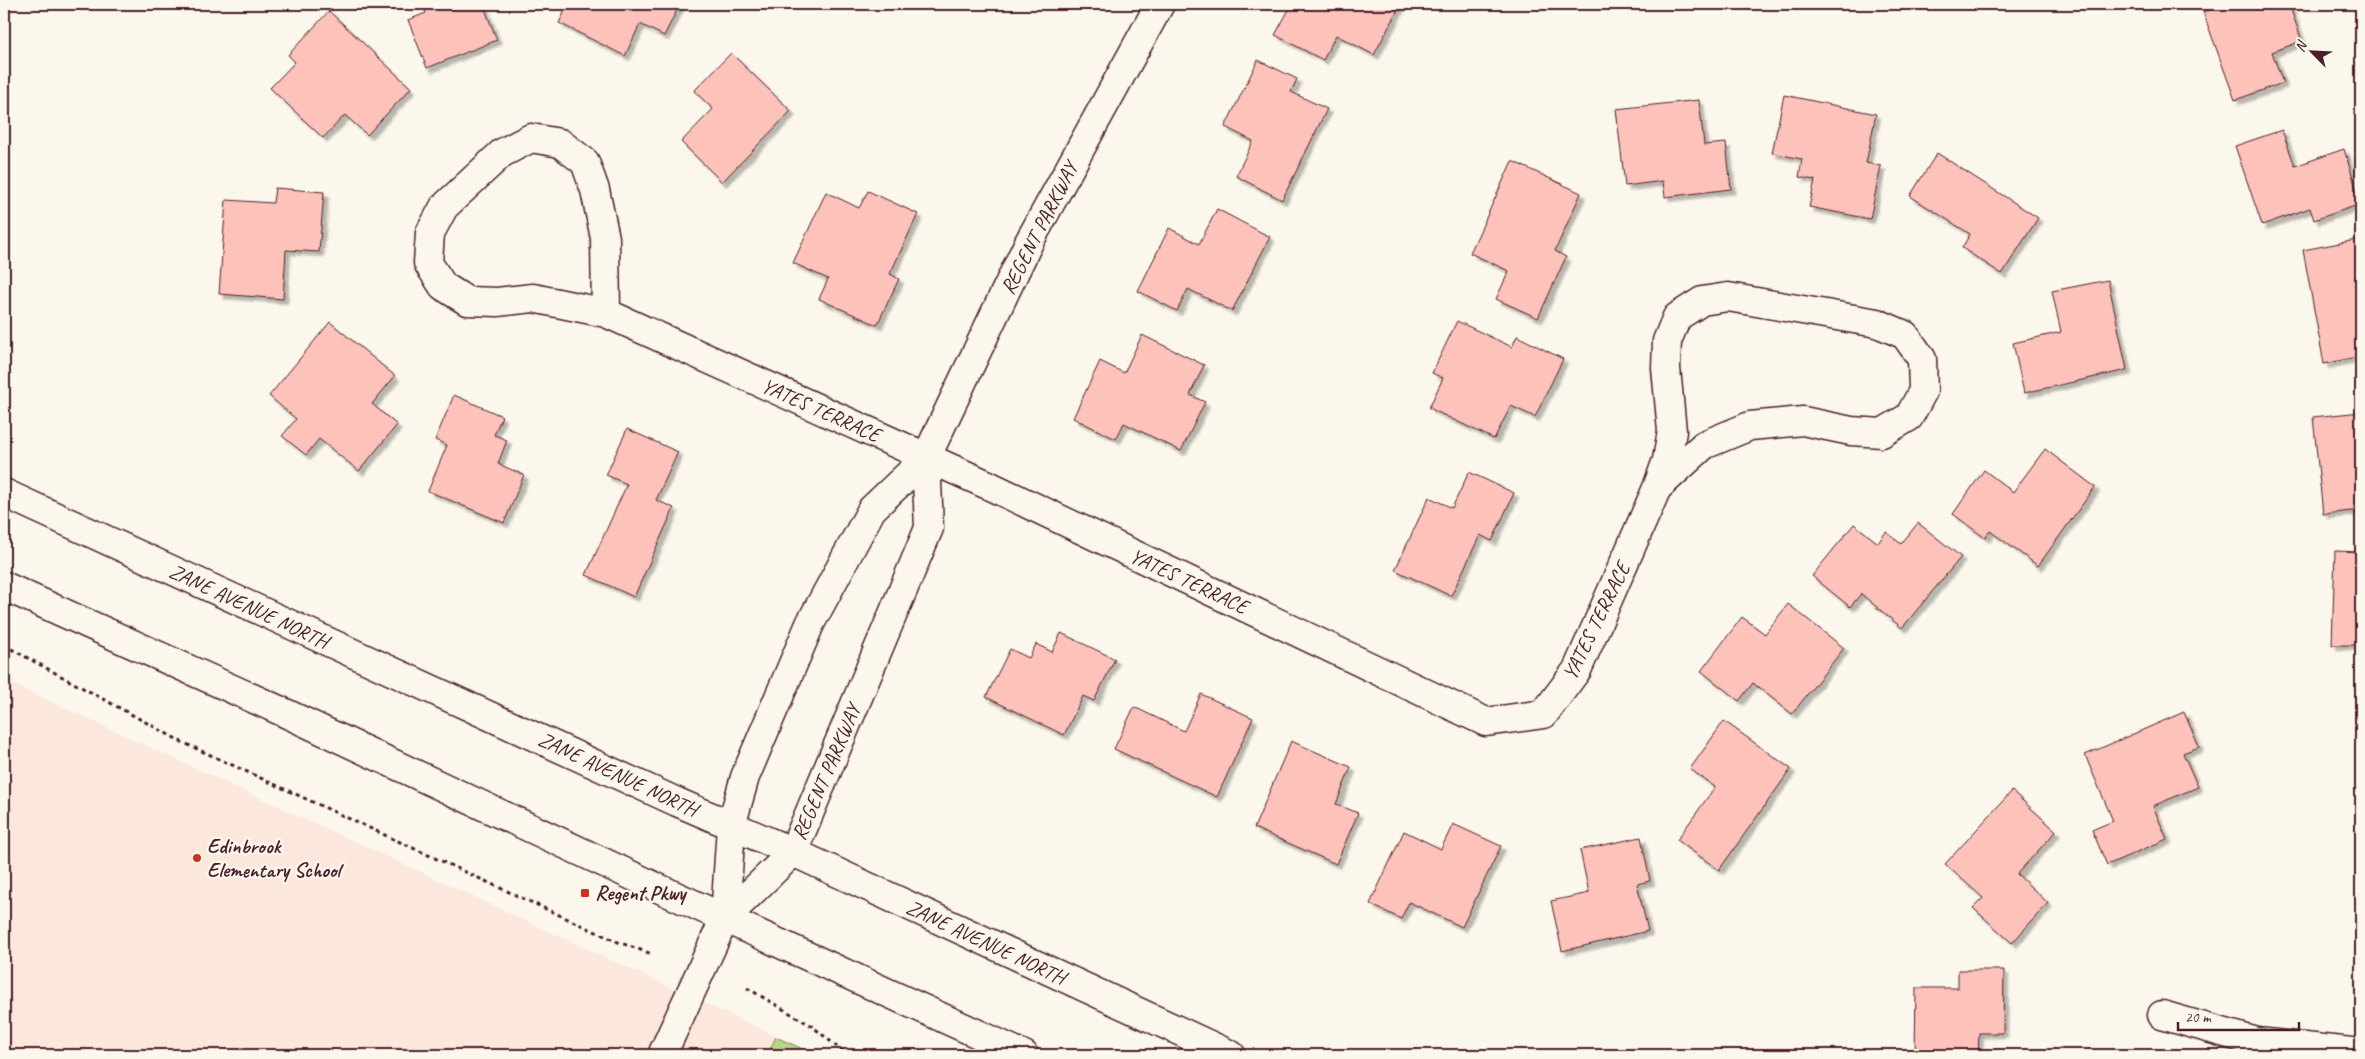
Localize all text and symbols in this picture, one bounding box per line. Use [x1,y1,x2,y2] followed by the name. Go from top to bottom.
[2288,28,2338,78] north arrow
[2291,37,2311,54] text: N
[994,154,1085,299] street label: REGENT PARKWAY
[758,372,887,449] street label: YATES TERRACE
[1126,542,1254,621] street label: YATES TERRACE
[1556,556,1637,684] street label: YATES TERRACE
[165,558,336,656] street label: ZANE AVENUE NORTH
[786,697,868,844] street label: REGENT PARKWAY
[534,726,705,824] street label: ZANE AVENUE NORTH
[207,833,345,883] place label: Edinbrook Elementary School
[191,852,203,864] marker: Edinbrook Elementary School
[595,880,688,906] place label: Regent Pkwy
[579,887,591,899] marker: Regent Pkwy
[902,894,1073,992] street label: ZANE AVENUE NORTH
[2178,999,2299,1031] scale bar
[2185,1008,2212,1027] text: 20 m

